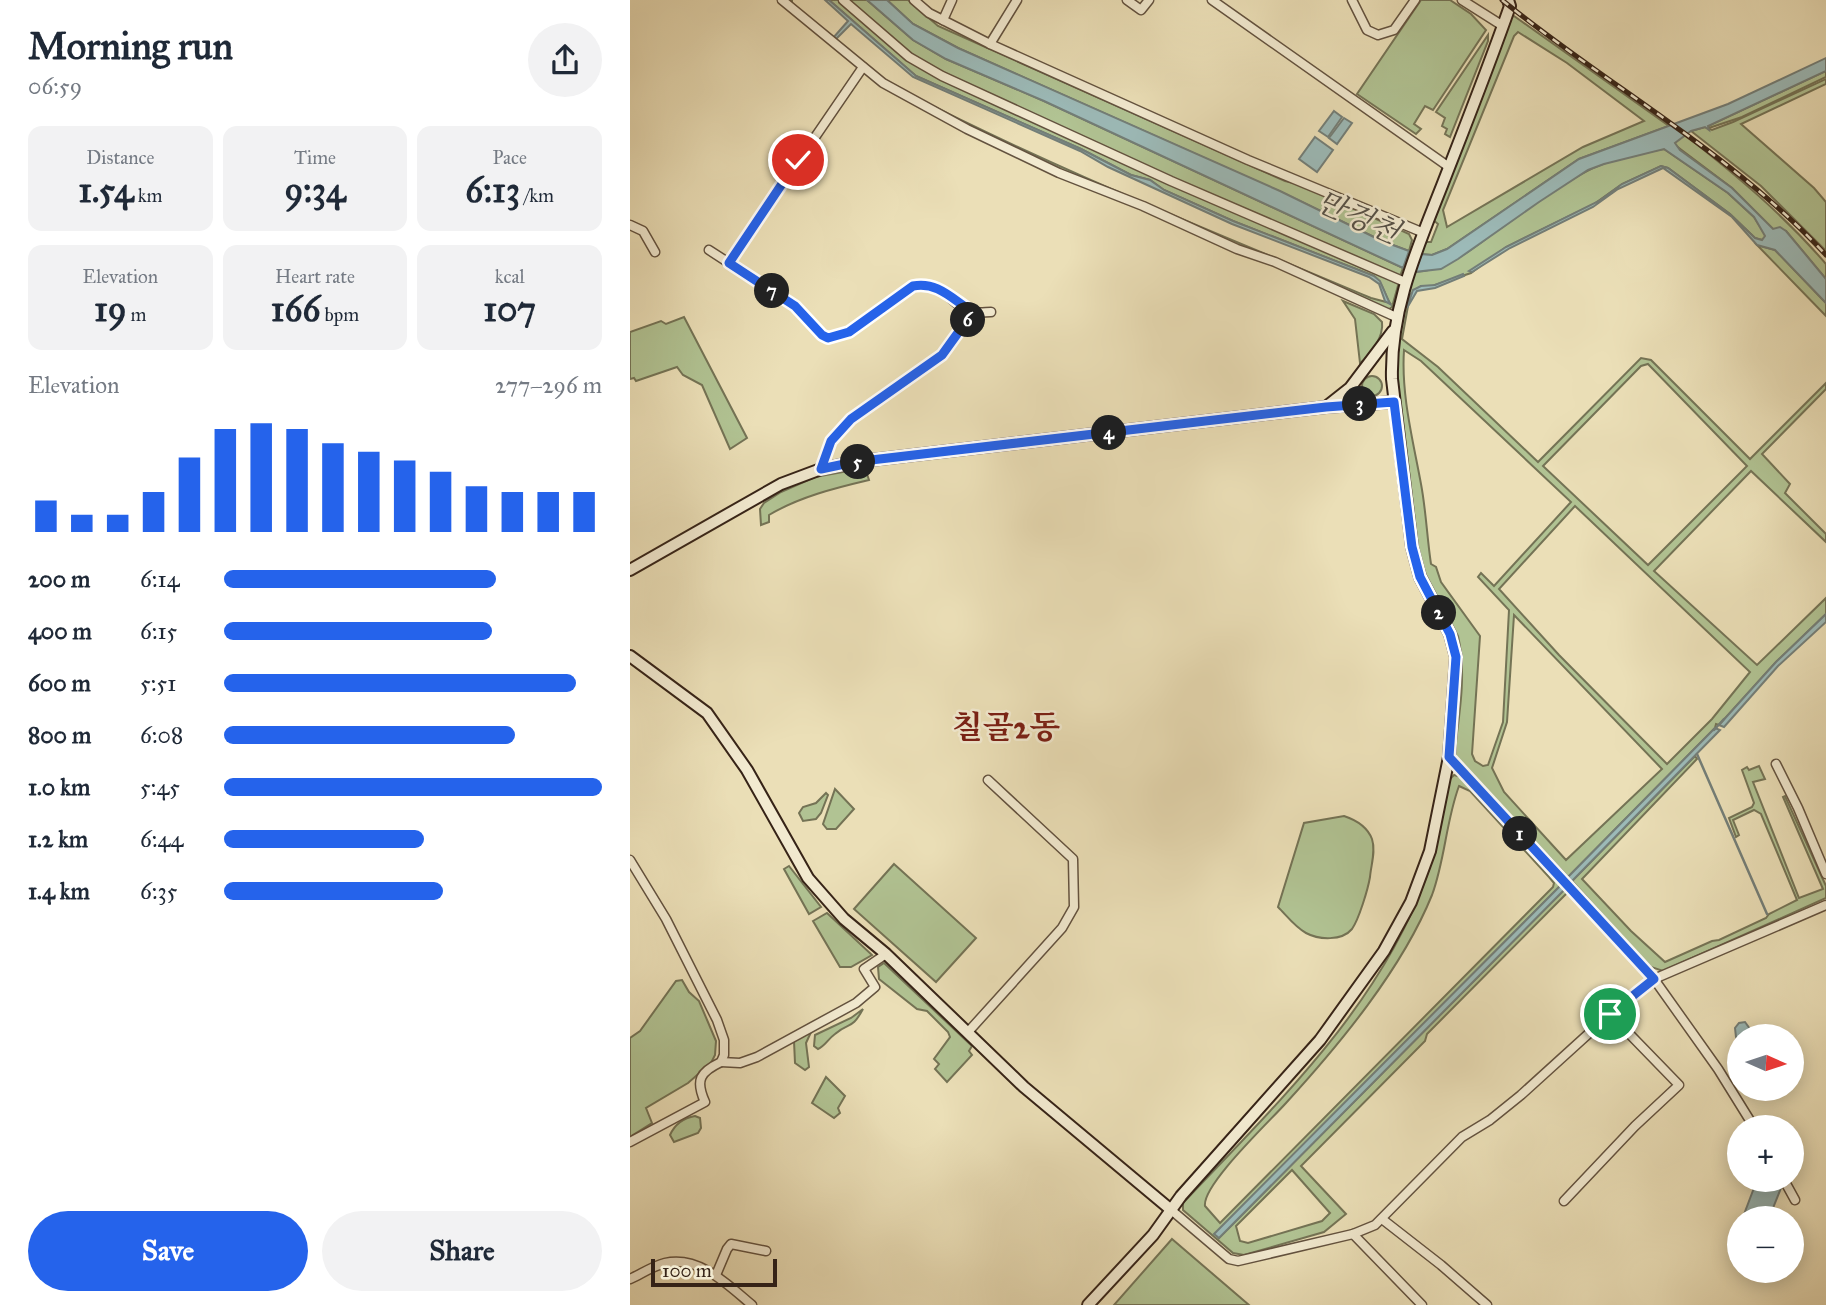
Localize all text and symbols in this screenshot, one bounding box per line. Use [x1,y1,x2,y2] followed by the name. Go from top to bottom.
[28,23,233,69] text: Morning run
[528,23,602,97] button: share
[28,72,82,100] text: 06:59
[768,130,828,190] pin
[779,141,817,179] icon: check
[86,146,154,169] text: Distance
[294,146,336,169] text: Time
[492,146,527,169] text: Pace
[78,169,134,212] text: 1.54
[284,169,346,212] text: 9:34
[465,169,520,212] text: 6:13
[1311,183,1407,252] water label: 만겅천
[134,184,163,207] text: km
[520,184,554,207] text: /km
[83,265,158,288] text: Elevation
[275,265,355,288] text: Heart rate
[495,265,525,288] text: kcal
[754,274,790,308] pin: 7
[766,279,777,302] text: 7
[94,288,126,331] text: 19
[271,288,320,331] text: 166
[483,288,536,331] text: 107
[950,302,986,338] pin: 6
[126,303,147,326] text: m
[320,303,359,326] text: bpm
[963,308,972,331] text: 6
[28,371,119,399] text: Elevation
[495,371,602,399] text: 277–296 m
[1342,386,1378,422] pin: 3
[1356,392,1363,415] text: 3
[1092,416,1126,450] pin: 4
[1103,421,1114,444] text: 4
[840,444,876,480] pin: 5
[853,450,862,473] text: 5
[28,565,90,593] text: 200 m
[140,565,180,593] text: 6:14
[1422,596,1456,630] pin: 2
[1434,601,1443,624] text: 2
[28,617,92,645] text: 400 m
[140,617,177,645] text: 6:15
[28,669,91,697] text: 600 m
[140,669,176,697] text: 5:51
[952,708,1060,747] district label: 칠골2동
[28,721,91,749] text: 800 m
[140,721,183,749] text: 6:08
[28,773,90,801] text: 1.0 km
[140,773,180,801] text: 5:45
[1502,816,1538,852] pin: 1
[1516,822,1523,845] text: 1
[28,825,88,853] text: 1.2 km
[140,825,183,853] text: 6:44
[28,877,90,905] text: 1.4 km
[140,877,177,905] text: 6:35
[1580,984,1640,1044] pin
[1591,995,1629,1033] icon: arrive
[1727,1024,1804,1101] north arrow
[1727,1024,1804,1283] map controls
[1727,1115,1804,1192] button: +
[1727,1206,1804,1283] button: −
[28,1211,308,1291] button: Save
[322,1211,602,1291] button: Share
[651,1256,777,1288] scale bar
[662,1259,712,1282] text: 100 m

